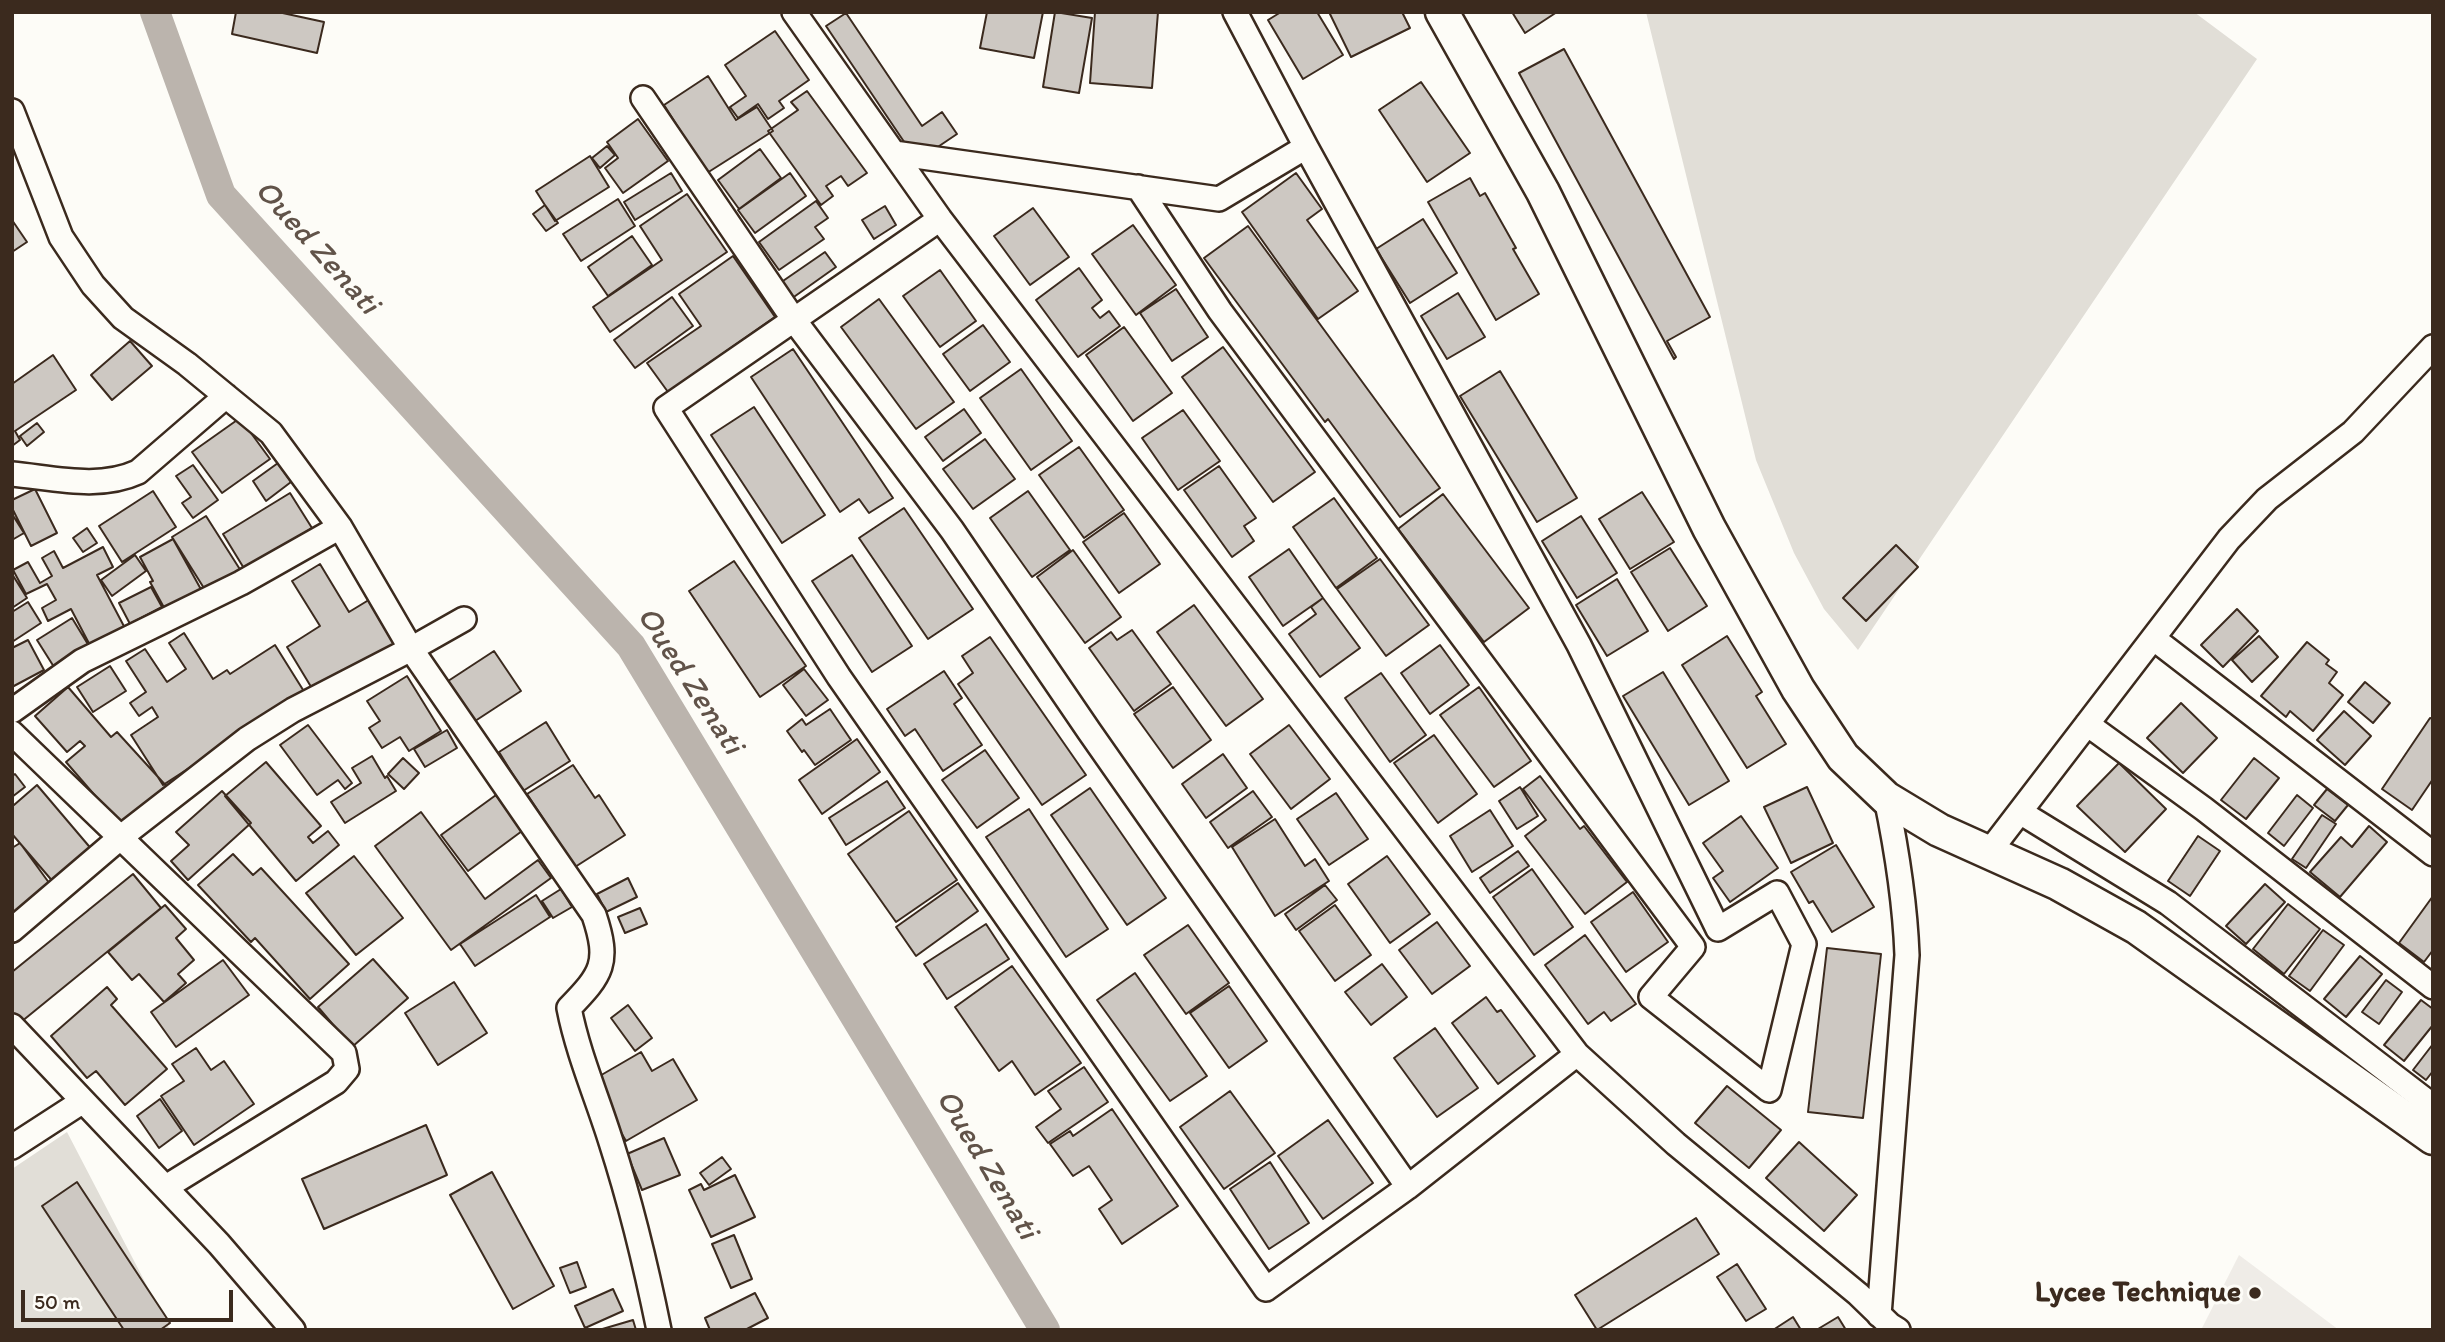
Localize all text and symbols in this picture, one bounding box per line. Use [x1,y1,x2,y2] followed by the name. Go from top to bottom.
[245,173,387,323] water label: Oued Zenati
[627,600,751,762] water label: Oued Zenati
[926,1083,1046,1247] water label: Oued Zenati
[2035,1275,2241,1311] place label: Lycee Technique
[24,1276,236,1320] scale bar
[2247,1285,2263,1301] marker: Lycee Technique
[34,1289,80,1314] text: 50 m

